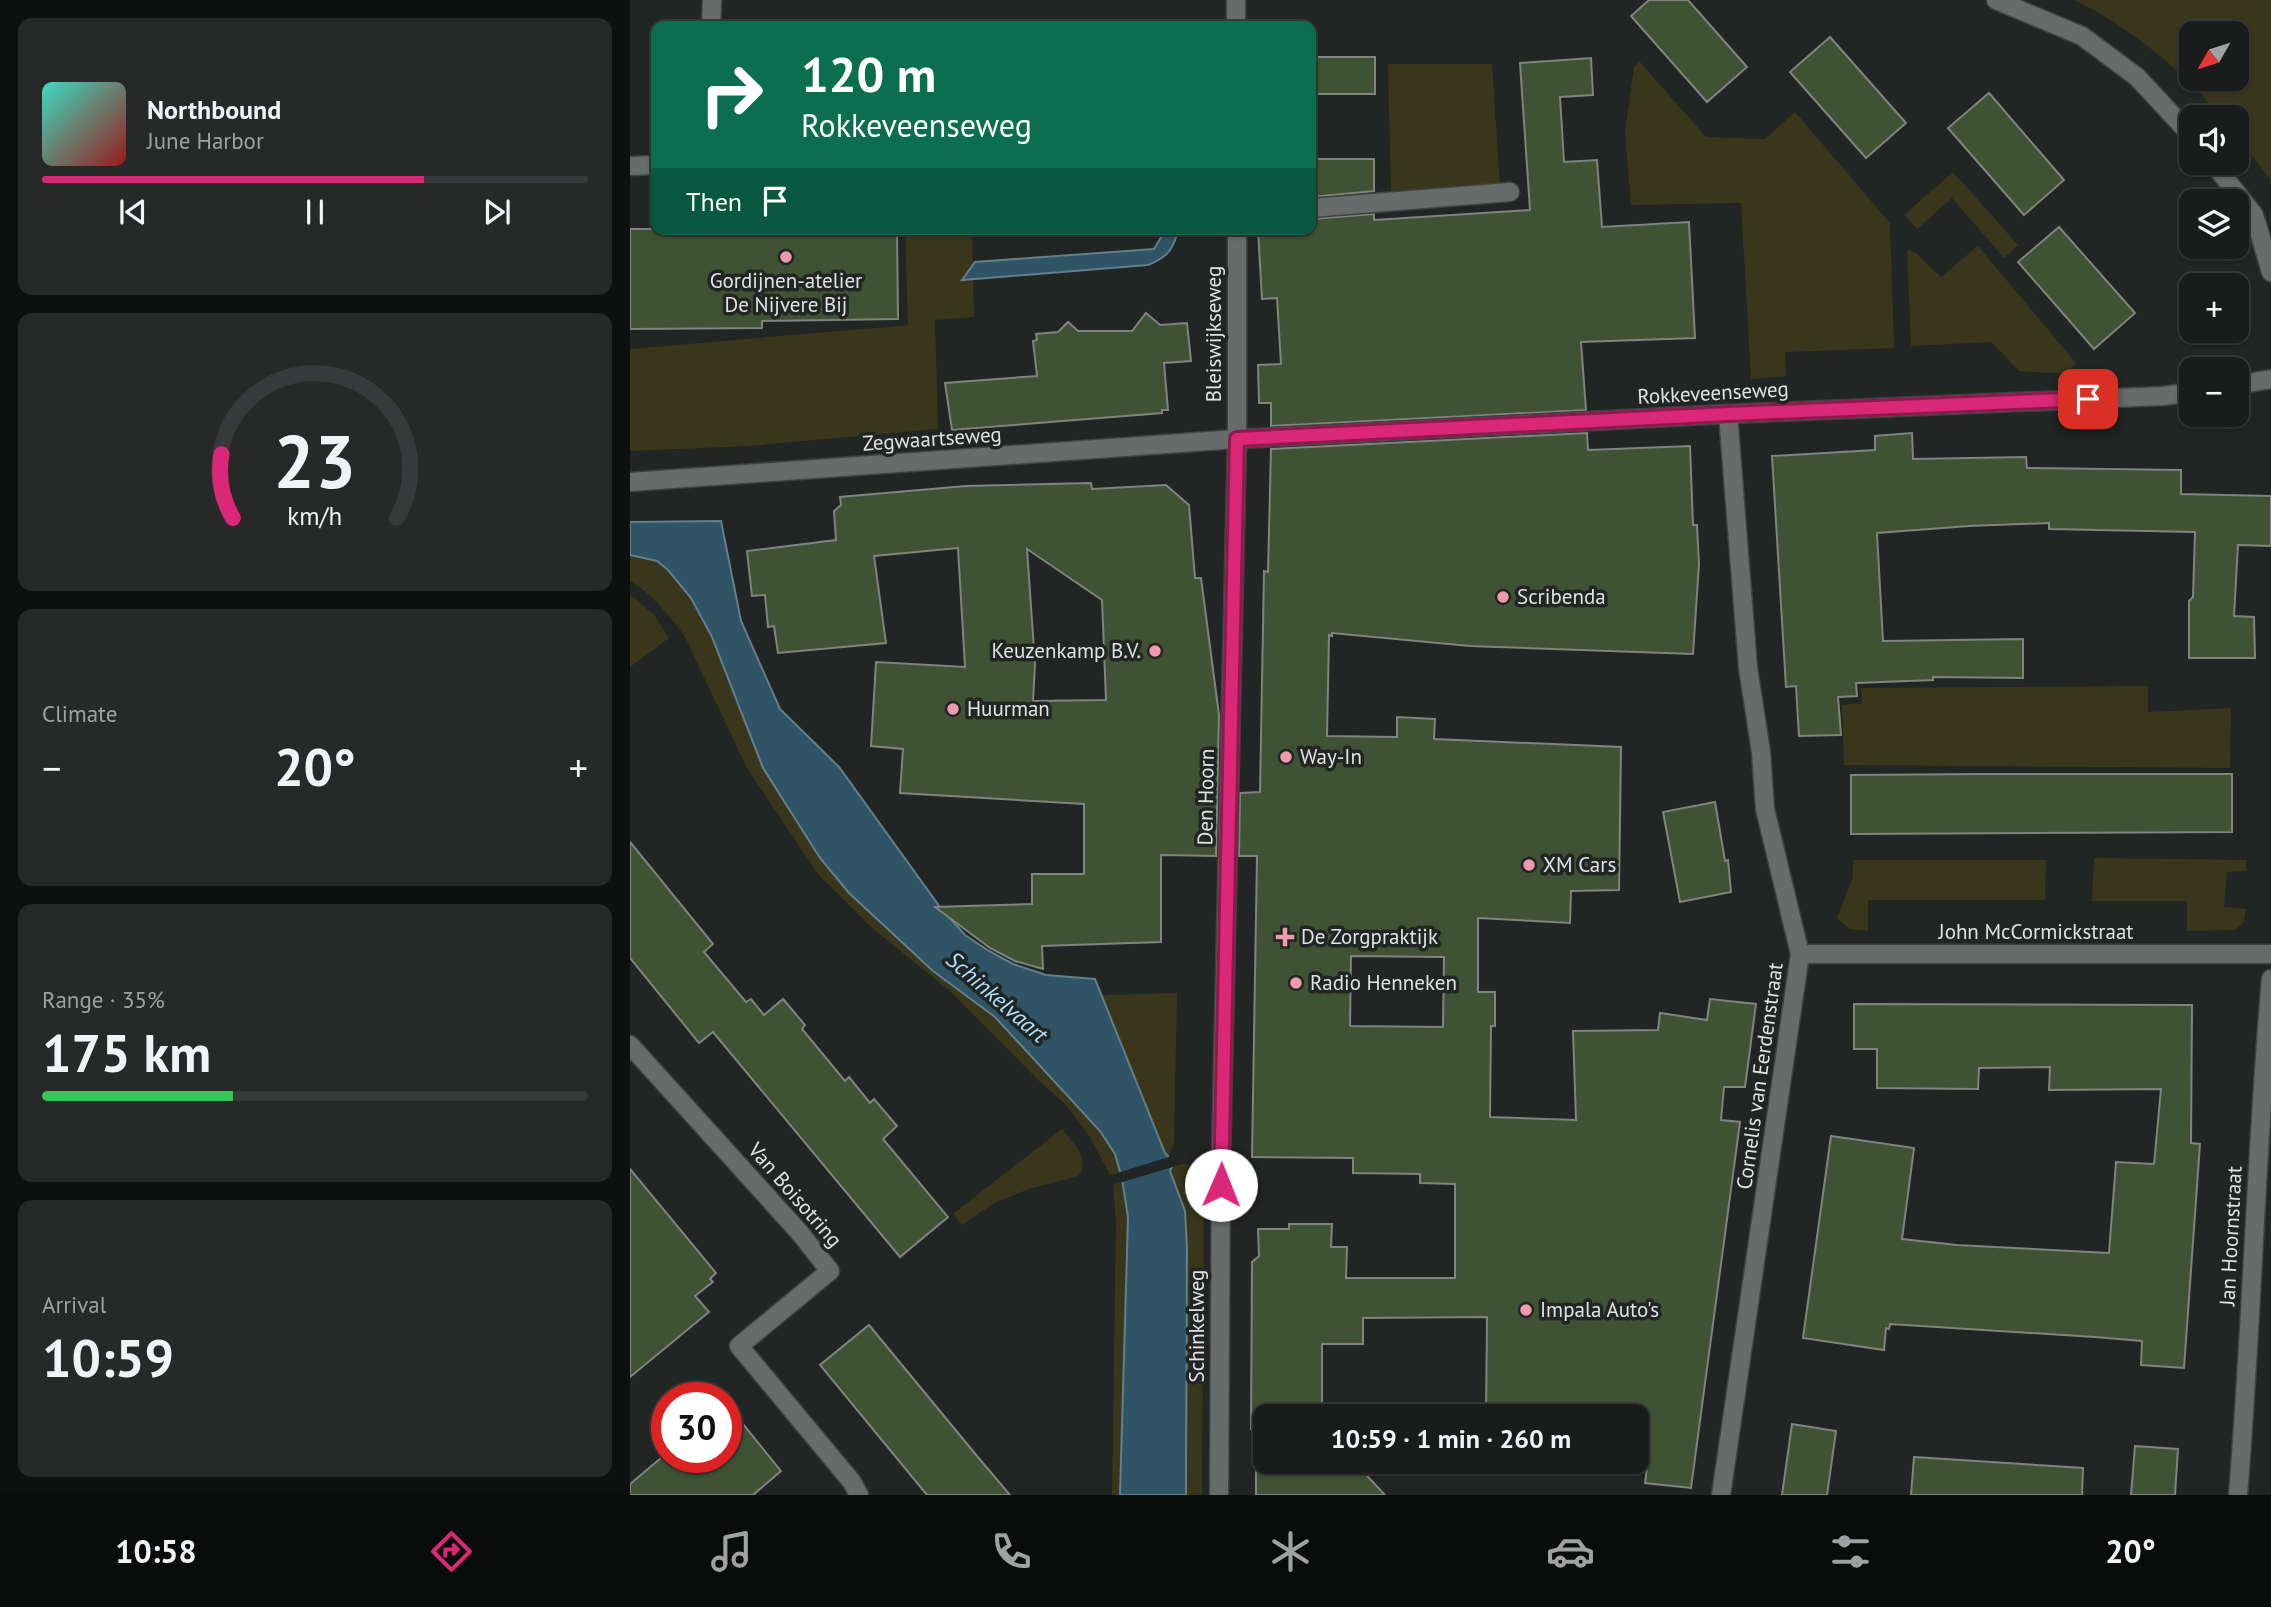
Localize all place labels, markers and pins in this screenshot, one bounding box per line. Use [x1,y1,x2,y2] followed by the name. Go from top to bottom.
[778,249,794,265] marker: Gordijnen-atelier De Nijvere Bij
[710,267,862,318] place label: Gordijnen-atelier De Nijvere Bij
[2058,369,2118,429] pin
[1517,583,1606,610] place label: Scribenda
[1495,589,1511,605] marker: Scribenda
[992,637,1141,664] place label: Keuzenkamp B.V.
[1147,643,1163,659] marker: Keuzenkamp B.V.
[967,695,1050,722] place label: Huurman
[945,701,961,717] marker: Huurman
[1300,743,1362,770] place label: Way-In
[1278,749,1294,765] marker: Way-In
[1543,851,1616,878] place label: XM Cars
[1521,857,1537,873] marker: XM Cars
[1301,923,1438,950] place label: De Zorgpraktijk
[1275,927,1295,947] marker: De Zorgpraktijk
[1310,969,1457,996] place label: Radio Henneken
[1288,975,1304,991] marker: Radio Henneken
[1540,1296,1659,1323] place label: Impala Auto's
[1518,1302,1534,1318] marker: Impala Auto's

